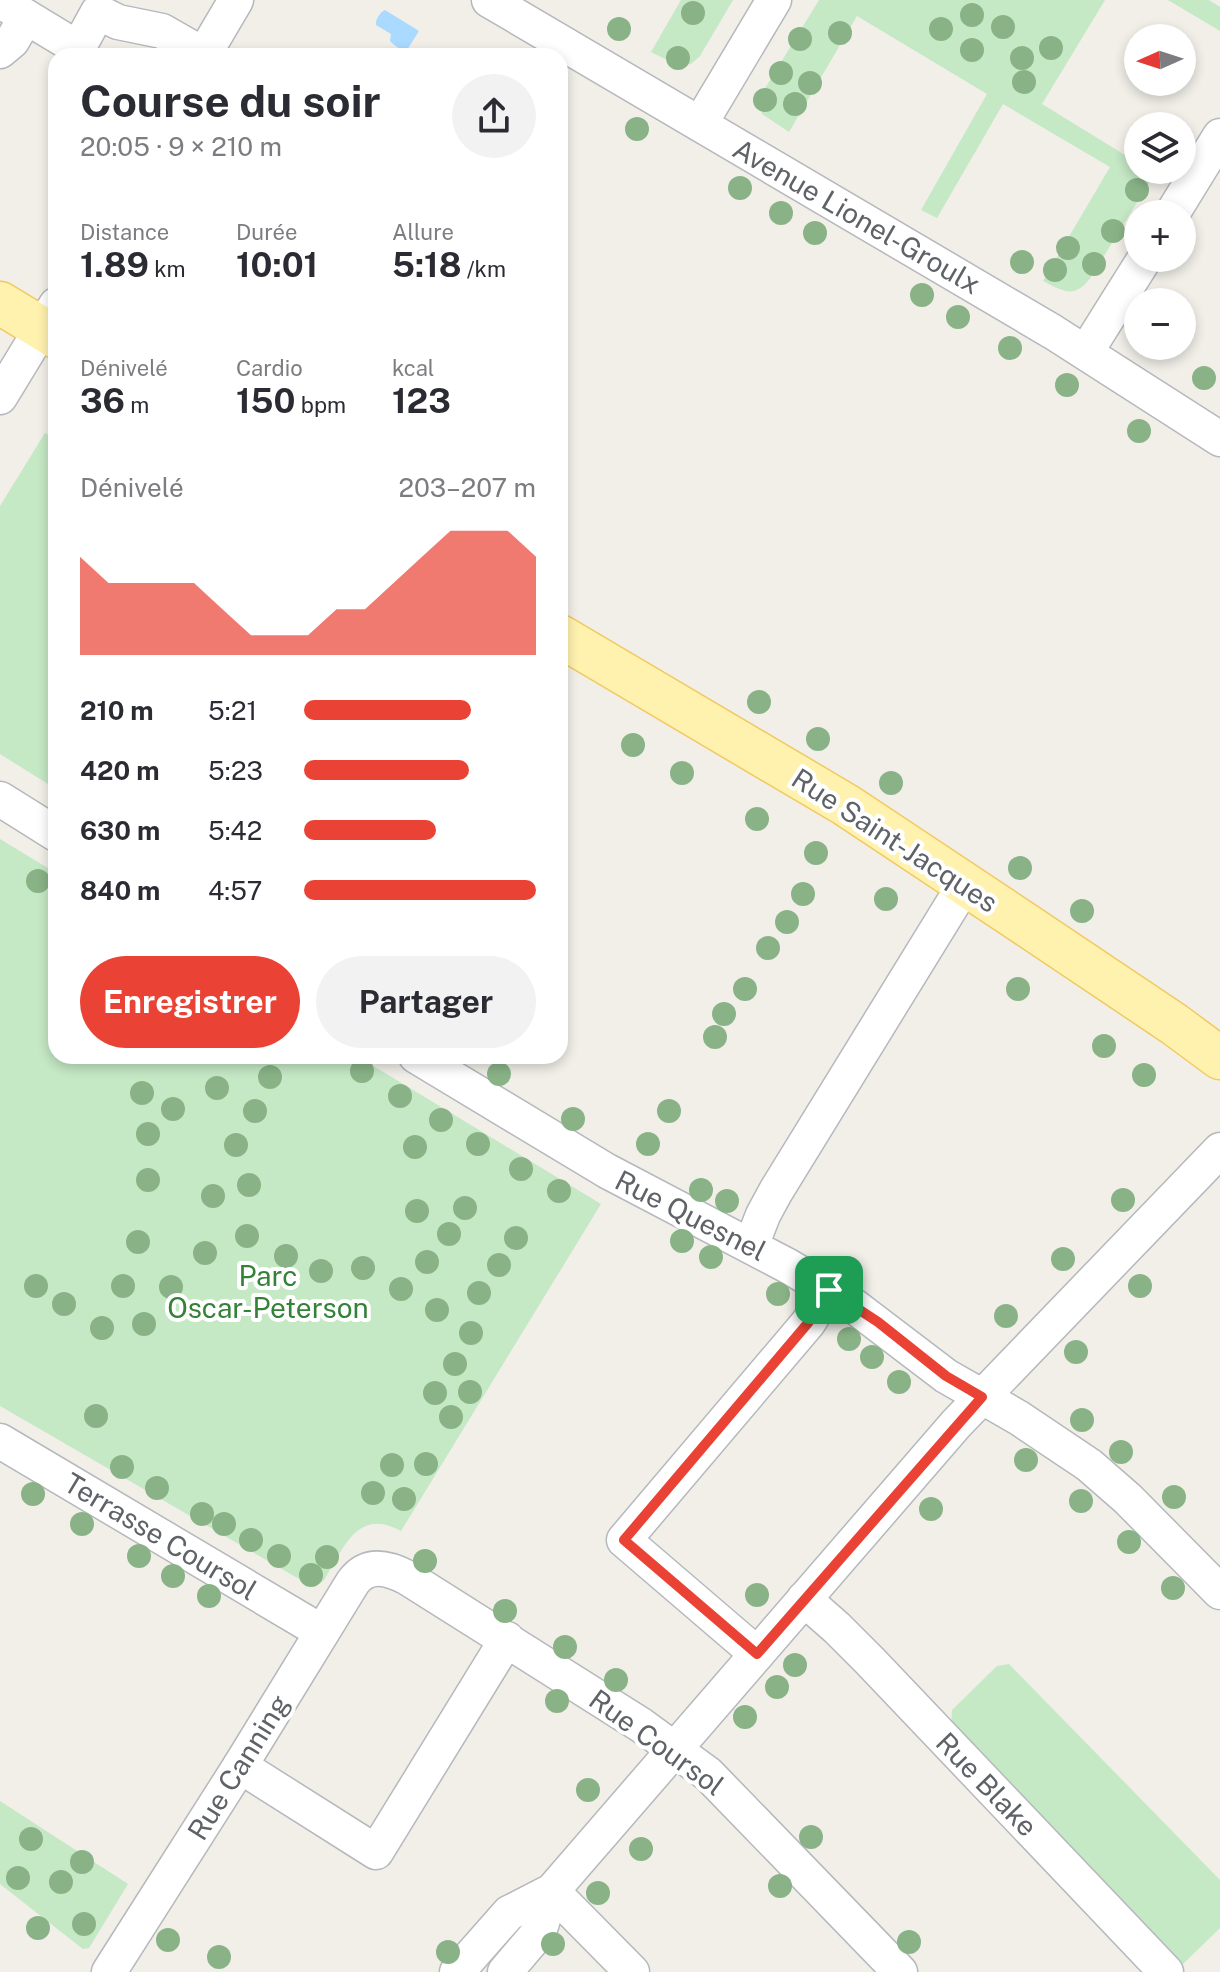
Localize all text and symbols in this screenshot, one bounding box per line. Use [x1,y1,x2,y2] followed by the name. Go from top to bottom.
[1124,24,1196,96] north arrow
[1124,24,1196,360] map controls
[452,74,536,158] button: share
[80,75,381,127] text: Course du soir
[1124,112,1196,184] button: layers
[80,131,282,162] text: 20:05 · 9 × 210 m
[727,132,987,300] street label: Avenue Lionel-Groulx
[1124,200,1196,272] button: +
[80,219,169,245] text: Distance
[236,219,298,245] text: Durée
[392,219,454,245] text: Allure
[80,245,149,285] text: 1.89
[236,245,318,285] text: 10:01
[392,245,461,285] text: 5:18
[149,256,186,282] text: km
[461,256,506,282] text: /km
[1124,288,1196,360] button: −
[80,355,168,381] text: Dénivelé
[236,355,303,381] text: Cardio
[392,355,434,381] text: kcal
[80,381,125,421] text: 36
[236,381,295,421] text: 150
[392,381,451,421] text: 123
[125,392,149,418] text: m
[295,392,346,418] text: bpm
[80,472,184,503] text: Dénivelé
[399,472,536,503] text: 203–207 m
[80,695,154,726] text: 210 m
[208,695,257,726] text: 5:21
[80,755,159,786] text: 420 m
[208,755,263,786] text: 5:23
[786,761,1004,919] street label: Rue Saint-Jacques
[80,815,160,846] text: 630 m
[208,815,262,846] text: 5:42
[80,875,160,906] text: 840 m
[208,875,262,906] text: 4:57
[80,956,300,1048] button: Enregistrer
[316,956,536,1048] button: Partager
[610,1163,772,1267] street label: Rue Quesnel
[795,1256,863,1324] pin
[167,1259,369,1324] park label: Parc Oscar-Peterson
[807,1268,851,1312] icon: arrive
[59,1466,263,1606] street label: Terrasse Coursol
[583,1682,731,1802] street label: Rue Coursol
[180,1688,296,1846] street label: Rue Canning
[930,1725,1044,1843] street label: Rue Blake

